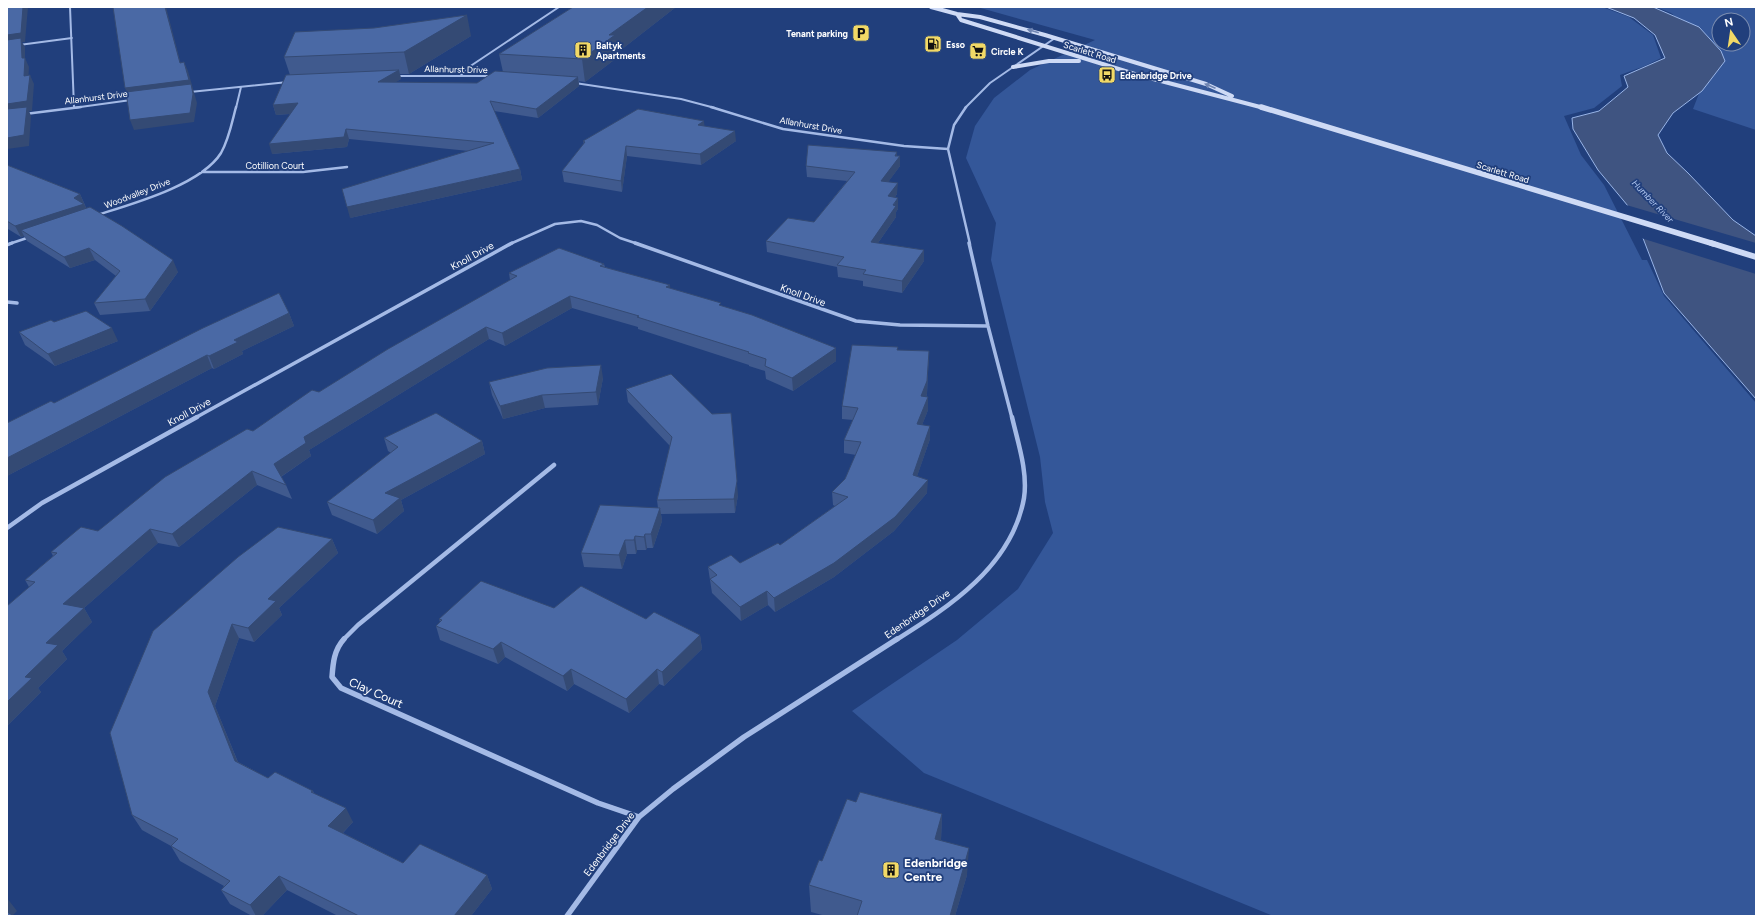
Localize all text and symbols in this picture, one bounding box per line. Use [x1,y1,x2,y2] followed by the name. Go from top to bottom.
[1711,12,1751,52] north arrow
[1723,15,1734,30] text: N
[851,23,871,43] parking icon: Tenant parking
[786,28,848,39] place label: Tenant parking
[1026,28,1038,34] one-way arrow
[923,34,943,54] fuel station icon: Esso
[946,39,965,50] place label: Esso
[1062,39,1118,65] street label: Scarlett Road
[573,40,593,60] building icon: Baltyk Apartments
[596,40,646,61] place label: Baltyk Apartments
[968,41,988,61] supermarket icon: Circle K
[991,46,1024,57] place label: Circle K
[424,63,488,75] street label: Allanhurst Drive
[1097,65,1117,85] bus stop icon: Edenbridge Drive
[1120,70,1192,81] place label: Edenbridge Drive
[1204,82,1216,88] one-way arrow
[64,88,128,106] street label: Allanhurst Drive
[779,114,843,136] street label: Allanhurst Drive
[1475,159,1531,185] street label: Scarlett Road
[246,160,305,171] street label: Cotillion Court
[102,175,172,211] street label: Woodvalley Drive
[1630,177,1677,225] water label: Humber River
[448,239,496,273] street label: Knoll Drive
[778,281,828,309] street label: Knoll Drive
[165,395,213,429] street label: Knoll Drive
[882,586,953,641] street label: Edenbridge Drive
[347,675,406,711] street label: Clay Court
[581,809,638,879] street label: Edenbridge Drive
[904,856,968,884] place label: Edenbridge Centre
[881,860,901,880] building icon: Edenbridge Centre

